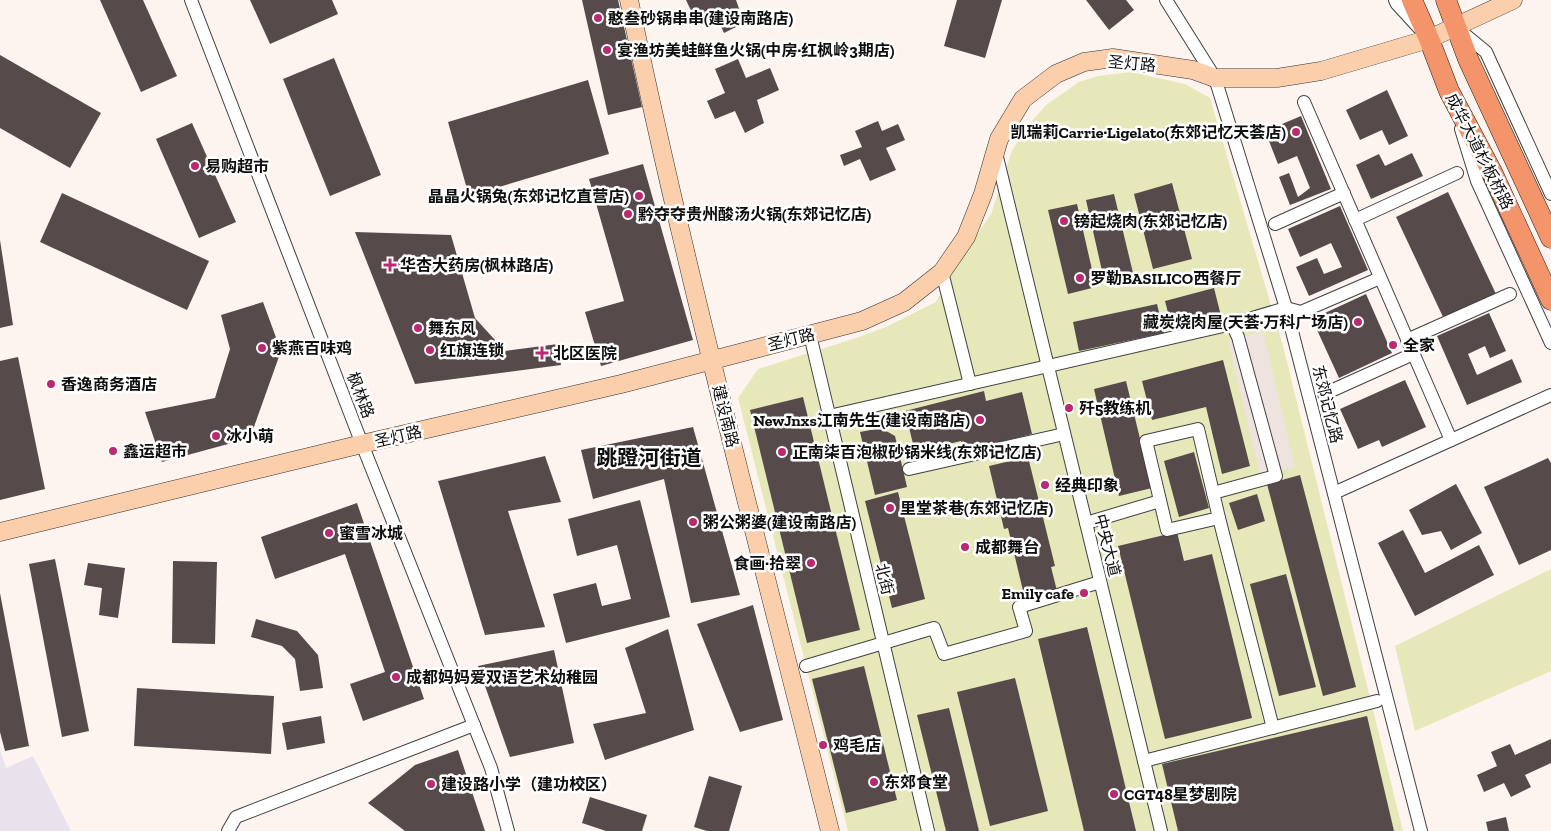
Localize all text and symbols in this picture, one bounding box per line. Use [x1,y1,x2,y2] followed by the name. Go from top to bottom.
[608,9,794,28] place label: 憨叁砂锅串串(建设南路店)
[592,12,604,24] marker: 憨叁砂锅串串(建设南路店)
[617,41,895,60] place label: 宴渔坊美蛙鲜鱼火锅(中房·红枫岭3期店)
[601,44,613,56] marker: 宴渔坊美蛙鲜鱼火锅(中房·红枫岭3期店)
[1107,52,1157,75] street label: 圣灯路
[1442,90,1517,213] street label: 成华大道杉板桥路
[1010,123,1286,142] place label: 凯瑞莉Carrie·Ligelato(东郊记忆天荟店)
[1290,126,1302,138] marker: 凯瑞莉Carrie·Ligelato(东郊记忆天荟店)
[205,157,269,176] place label: 易购超市
[189,160,201,172] marker: 易购超市
[428,187,629,206] place label: 晶晶火锅兔(东郊记忆直营店)
[633,190,645,202] marker: 晶晶火锅兔(东郊记忆直营店)
[638,205,872,224] place label: 黔夺夺贵州酸汤火锅(东郊记忆店)
[622,208,634,220] marker: 黔夺夺贵州酸汤火锅(东郊记忆店)
[1074,212,1228,231] place label: 镑起烧肉(东郊记忆店)
[1058,215,1070,227] marker: 镑起烧肉(东郊记忆店)
[400,256,554,275] place label: 华杏大药房(枫林路店)
[384,259,396,271] marker: 华杏大药房(枫林路店)
[1090,269,1241,288] place label: 罗勒BASILICO西餐厅
[1074,272,1086,284] marker: 罗勒BASILICO西餐厅
[1143,313,1348,332] place label: 藏炭烧肉屋(天荟·万科广场店)
[1352,316,1364,328] marker: 藏炭烧肉屋(天荟·万科广场店)
[428,319,476,338] place label: 舞东风
[412,322,424,334] marker: 舞东风
[766,324,817,355] street label: 圣灯路
[1403,336,1435,355] place label: 全家
[272,339,352,358] place label: 紫燕百味鸡
[1387,339,1399,351] marker: 全家
[440,341,504,360] place label: 红旗连锁
[256,342,268,354] marker: 紫燕百味鸡
[424,344,436,356] marker: 红旗连锁
[553,344,617,363] place label: 北区医院
[535,346,549,360] marker: 北区医院
[1309,363,1346,445] street label: 东郊记忆路
[343,369,378,421] street label: 枫林路
[61,375,157,394] place label: 香逸商务酒店
[45,378,57,390] marker: 香逸商务酒店
[709,383,742,449] street label: 建设南路
[1079,399,1151,418] place label: 歼5教练机
[1063,402,1075,414] marker: 歼5教练机
[753,411,970,430] place label: NewJnxs江南先生(建设南路店)
[974,414,986,426] marker: NewJnxs江南先生(建设南路店)
[373,422,424,451] street label: 圣灯路
[226,427,274,446] place label: 冰小萌
[210,430,222,442] marker: 冰小萌
[123,442,187,461] place label: 鑫运超市
[792,443,1042,462] place label: 正南柒百泡椒砂锅米线(东郊记忆店)
[107,445,119,457] marker: 鑫运超市
[597,445,702,470] district label: 跳蹬河街道
[776,446,788,458] marker: 正南柒百泡椒砂锅米线(东郊记忆店)
[1055,476,1119,495] place label: 经典印象
[1039,479,1051,491] marker: 经典印象
[900,499,1054,518] place label: 里堂茶巷(东郊记忆店)
[884,502,896,514] marker: 里堂茶巷(东郊记忆店)
[1091,512,1124,578] street label: 中央大道
[703,513,857,532] place label: 粥公粥婆(建设南路店)
[687,516,699,528] marker: 粥公粥婆(建设南路店)
[339,524,403,543] place label: 蜜雪冰城
[323,527,335,539] marker: 蜜雪冰城
[975,538,1039,557] place label: 成都舞台
[959,541,971,553] marker: 成都舞台
[733,554,801,573] place label: 食画·拾翠
[805,557,817,569] marker: 食画·拾翠
[872,561,897,597] street label: 北街
[1002,584,1074,603] place label: Emily cafe
[1078,587,1090,599] marker: Emily cafe
[406,668,598,687] place label: 成都妈妈爱双语艺术幼稚园
[390,671,402,683] marker: 成都妈妈爱双语艺术幼稚园
[833,736,881,755] place label: 鸡毛店
[817,739,829,751] marker: 鸡毛店
[884,773,948,792] place label: 东郊食堂
[441,775,617,794] place label: 建设路小学（建功校区）
[868,776,880,788] marker: 东郊食堂
[425,778,437,790] marker: 建设路小学（建功校区）
[1124,785,1237,804] place label: CGT48星梦剧院
[1108,788,1120,800] marker: CGT48星梦剧院

